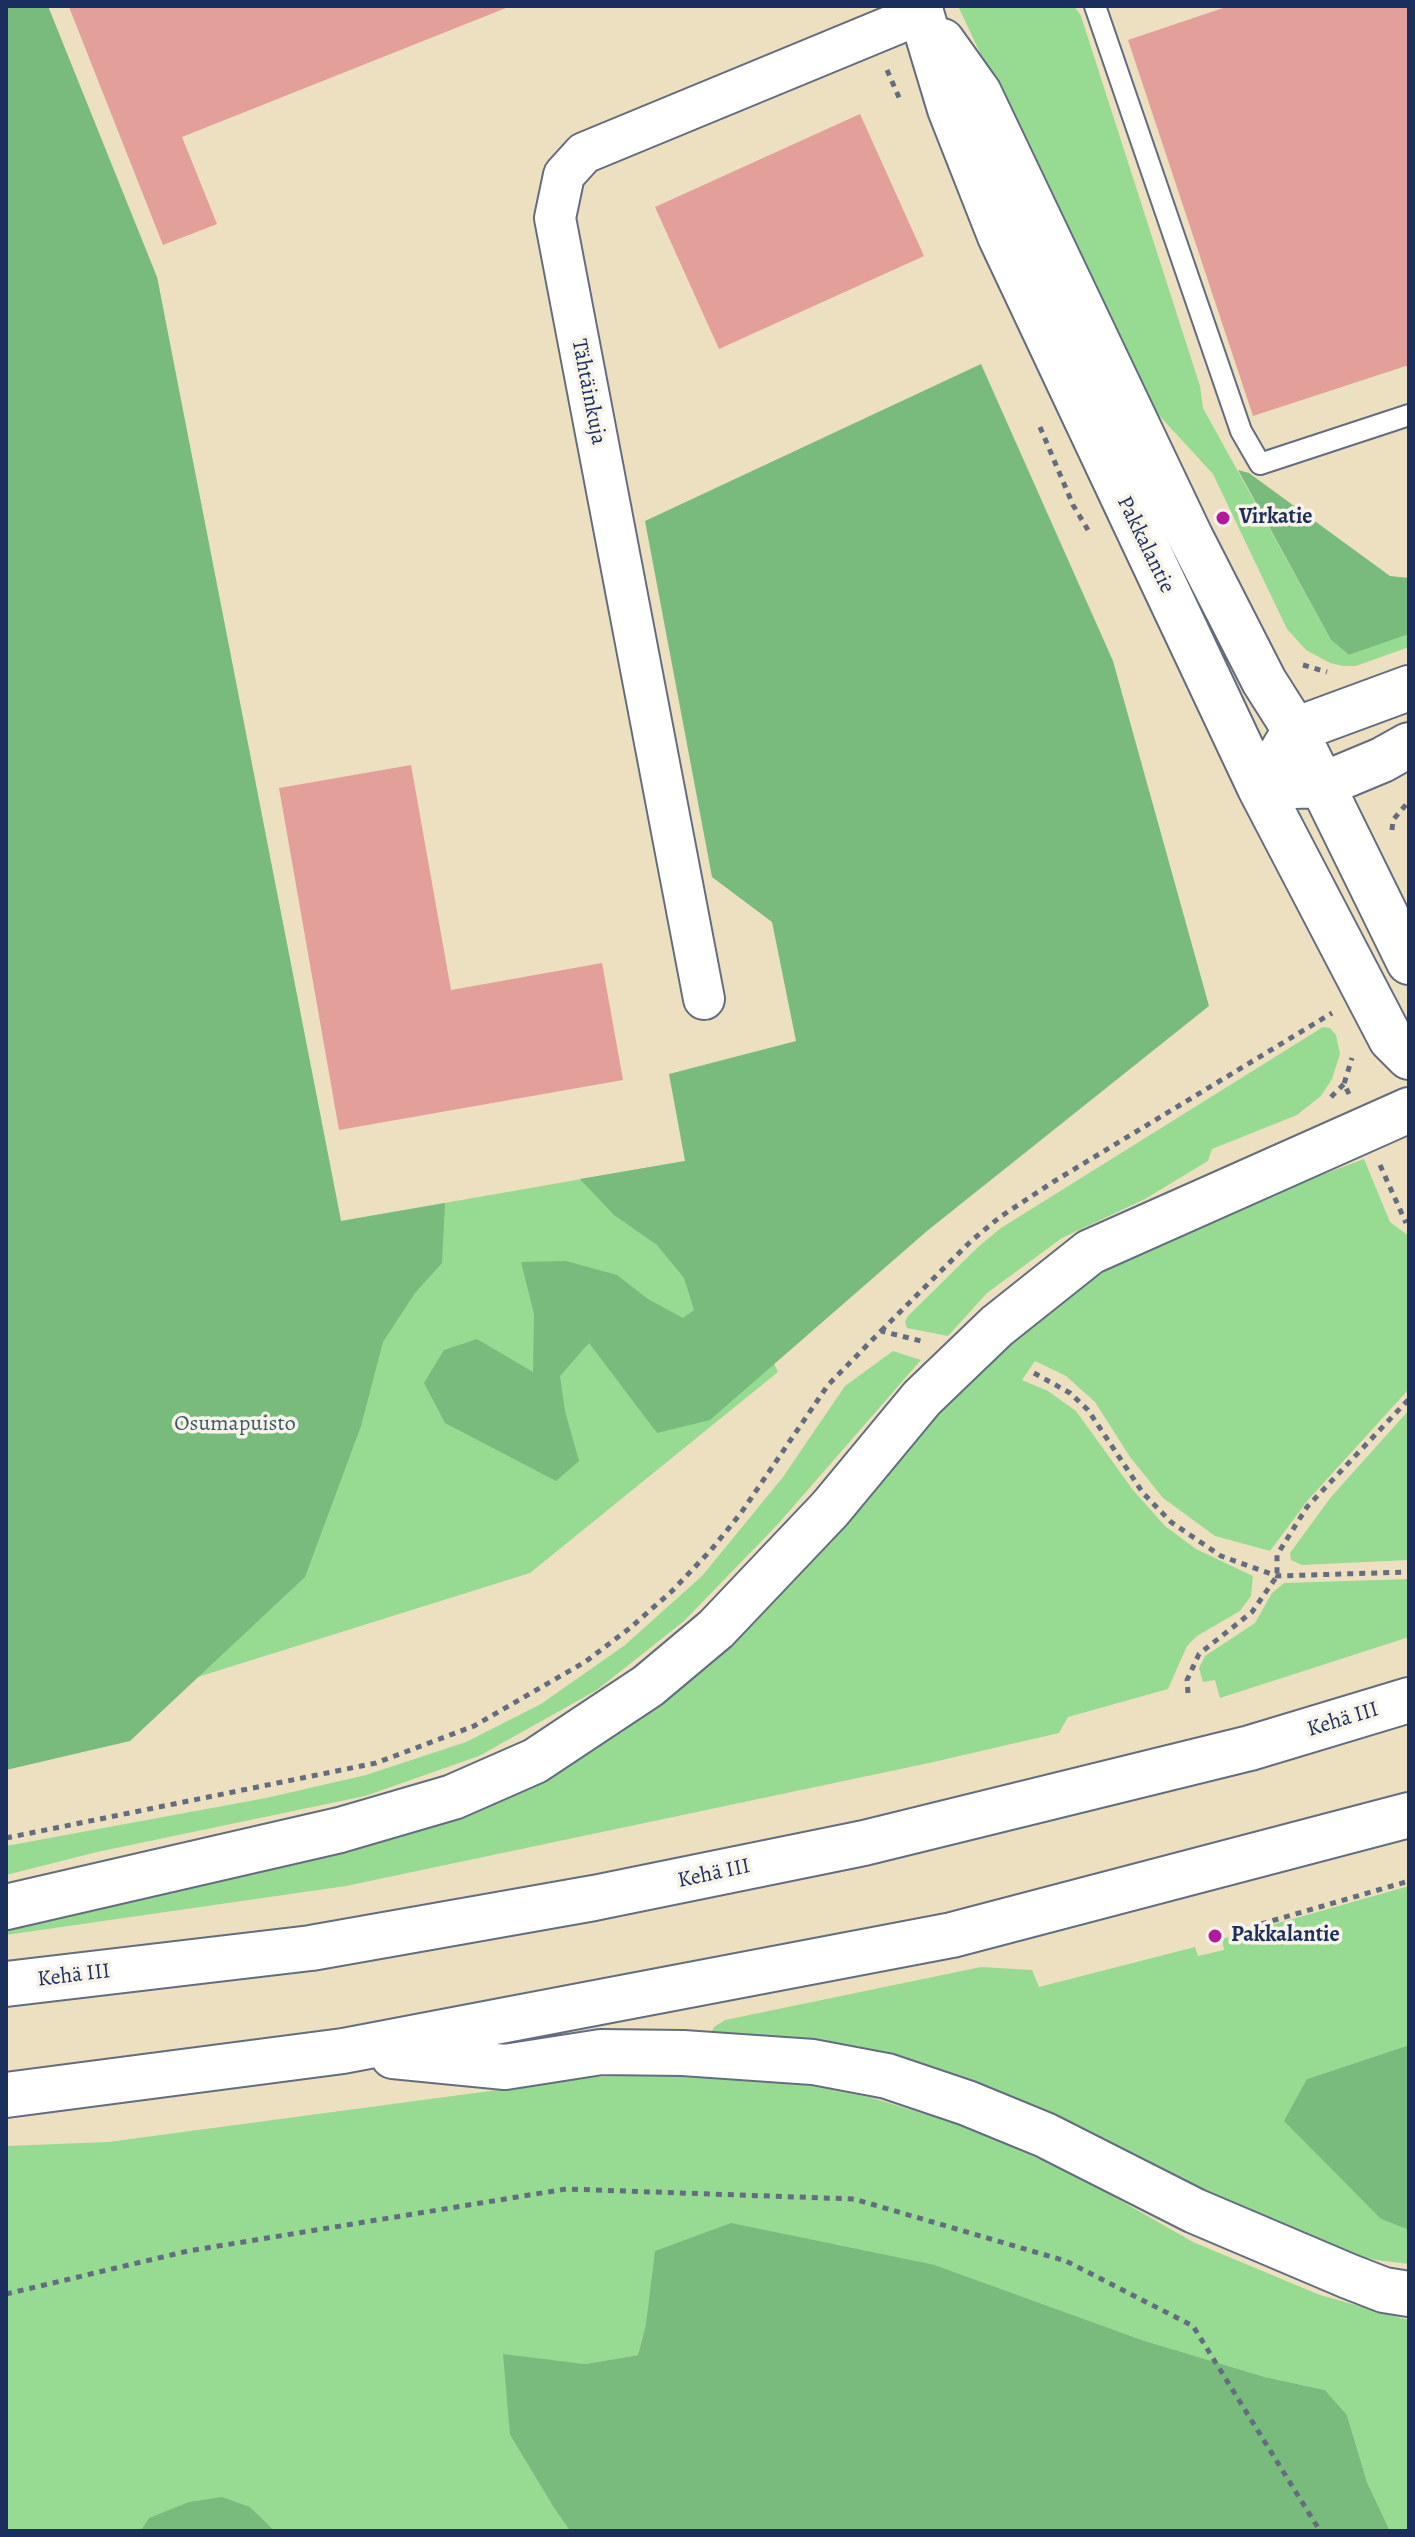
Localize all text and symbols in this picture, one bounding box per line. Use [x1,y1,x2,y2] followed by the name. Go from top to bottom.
[565,337,611,447] street label: Tähtäinkuja
[1110,492,1180,598] street label: Pakkalantie
[1239,505,1312,531] place label: Virkatie
[1214,509,1232,527] marker: Virkatie
[174,1412,296,1438] park label: Osumapuisto
[1304,1697,1382,1743] street label: Kehä III
[675,1853,753,1895] street label: Kehä III
[1231,1923,1340,1949] place label: Pakkalantie
[1206,1927,1224,1945] marker: Pakkalantie
[36,1958,112,1994] street label: Kehä III

